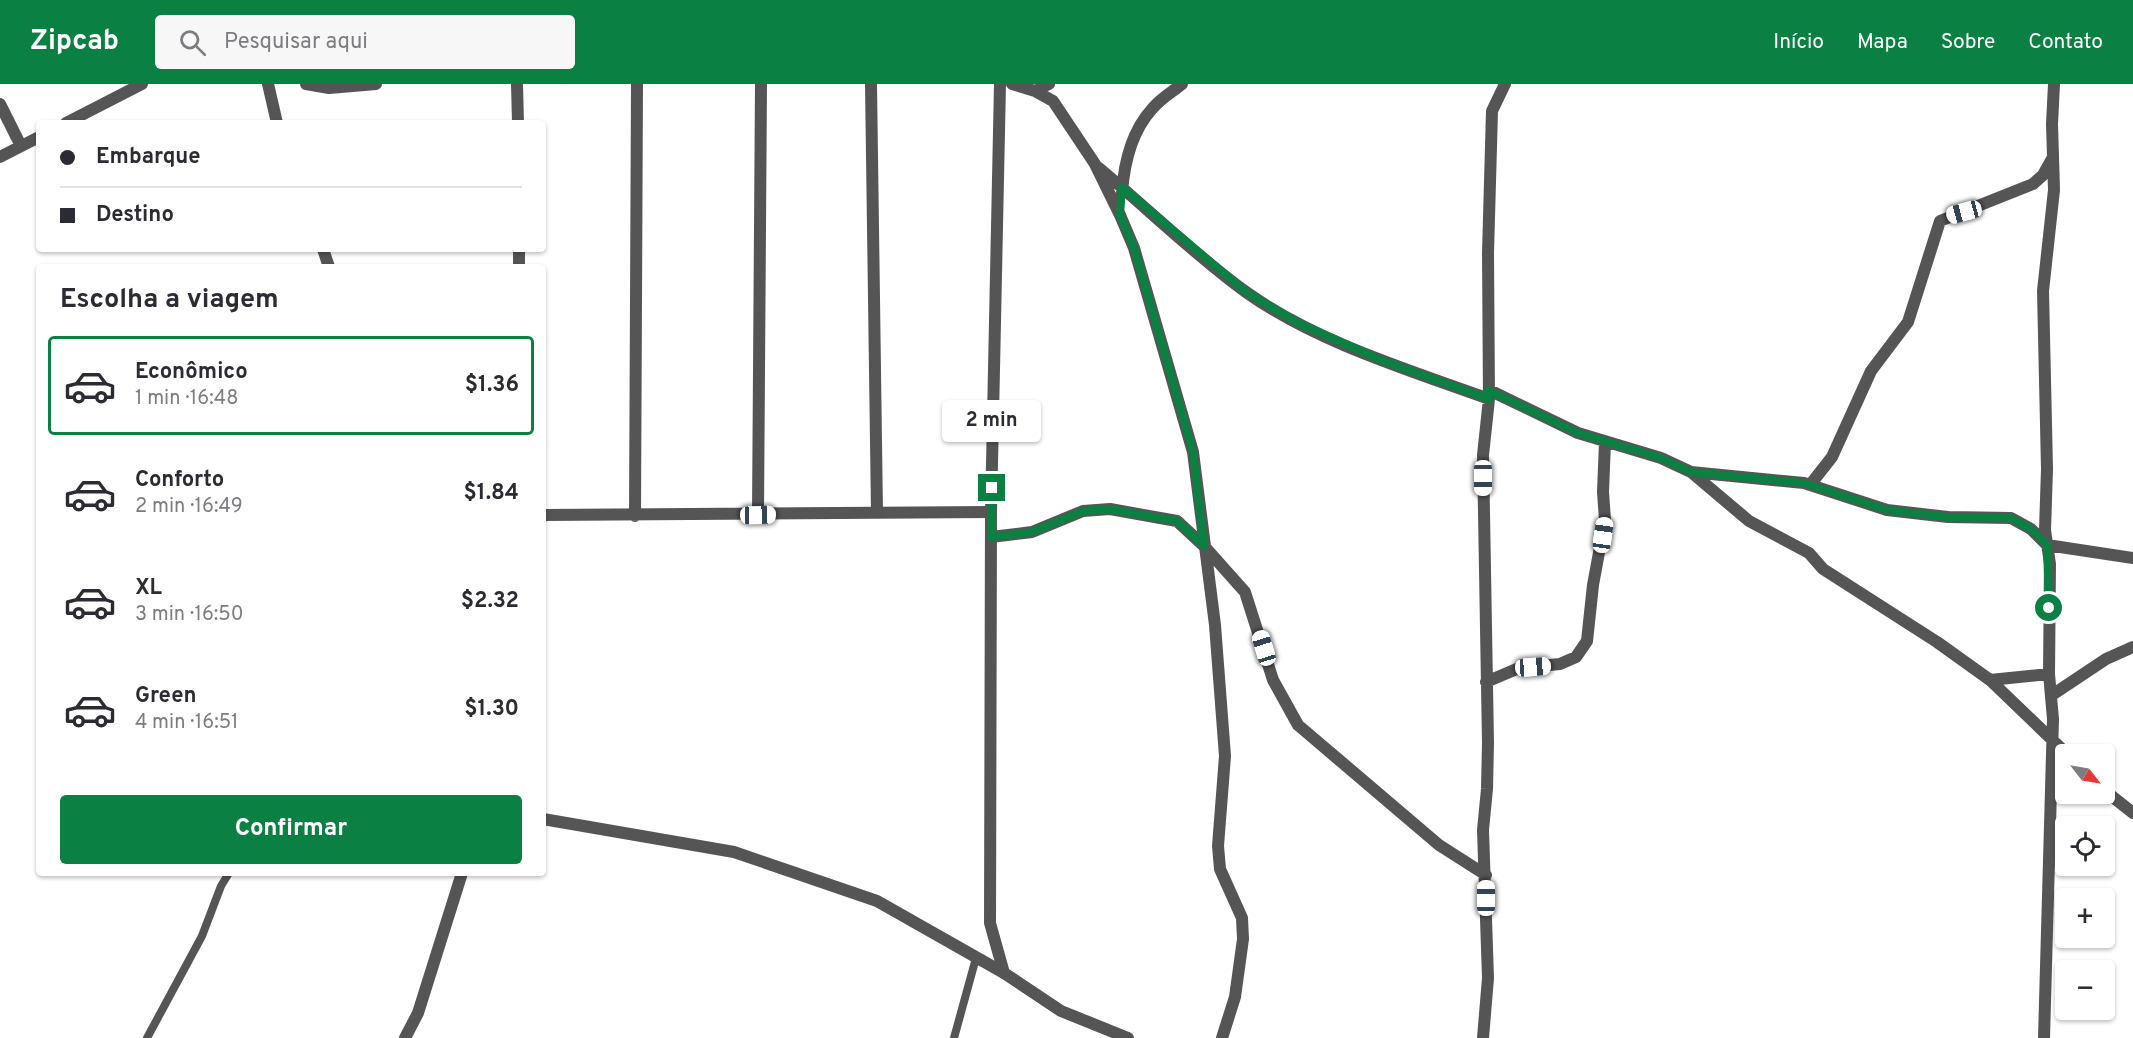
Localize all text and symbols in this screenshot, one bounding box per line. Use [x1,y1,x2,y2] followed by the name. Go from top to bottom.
[155,15,575,69] search box
[30,24,119,60] text: Zipcab
[176,26,209,59] icon: search
[224,29,368,56] text: Pesquisar aqui
[1773,29,1824,56] text: Início
[1857,29,1908,56] text: Mapa
[1941,29,1995,56] text: Sobre
[2028,29,2103,56] text: Contato
[96,144,200,171] text: Embarque
[1944,199,1984,225] car
[96,202,174,229] text: Destino
[60,283,279,317] text: Escolha a viagem
[63,359,117,413] icon: car
[135,359,248,386] text: Econômico
[465,372,519,399] text: $1.36
[135,386,238,412] text: 1 min · 16:48
[942,401,1042,443] callout: 2 min
[965,408,1018,434] text: 2 min
[1474,460,1492,496] car
[63,467,117,521] icon: car
[135,467,224,494] text: Conforto
[978,474,1005,501] route end
[463,480,519,507] text: $1.84
[135,494,243,520] text: 2 min · 16:49
[740,506,776,524] car
[1592,516,1614,554] car
[63,575,117,629] icon: car
[135,575,162,602] text: XL
[461,588,519,615] text: $2.32
[2035,594,2062,621] route start
[135,602,244,628] text: 3 min · 16:50
[1250,628,1278,668] car
[1514,657,1552,677] car
[63,683,117,737] icon: car
[135,683,197,710] text: Green
[464,696,519,723] text: $1.30
[135,710,239,736] text: 4 min · 16:51
[2055,744,2115,804] north arrow
[2055,744,2115,1020] map controls
[60,795,522,864] button: Confirmar
[2055,816,2115,876] button: locate
[1477,880,1495,916] car
[2055,888,2115,948] button: +
[2055,960,2115,1020] button: −

